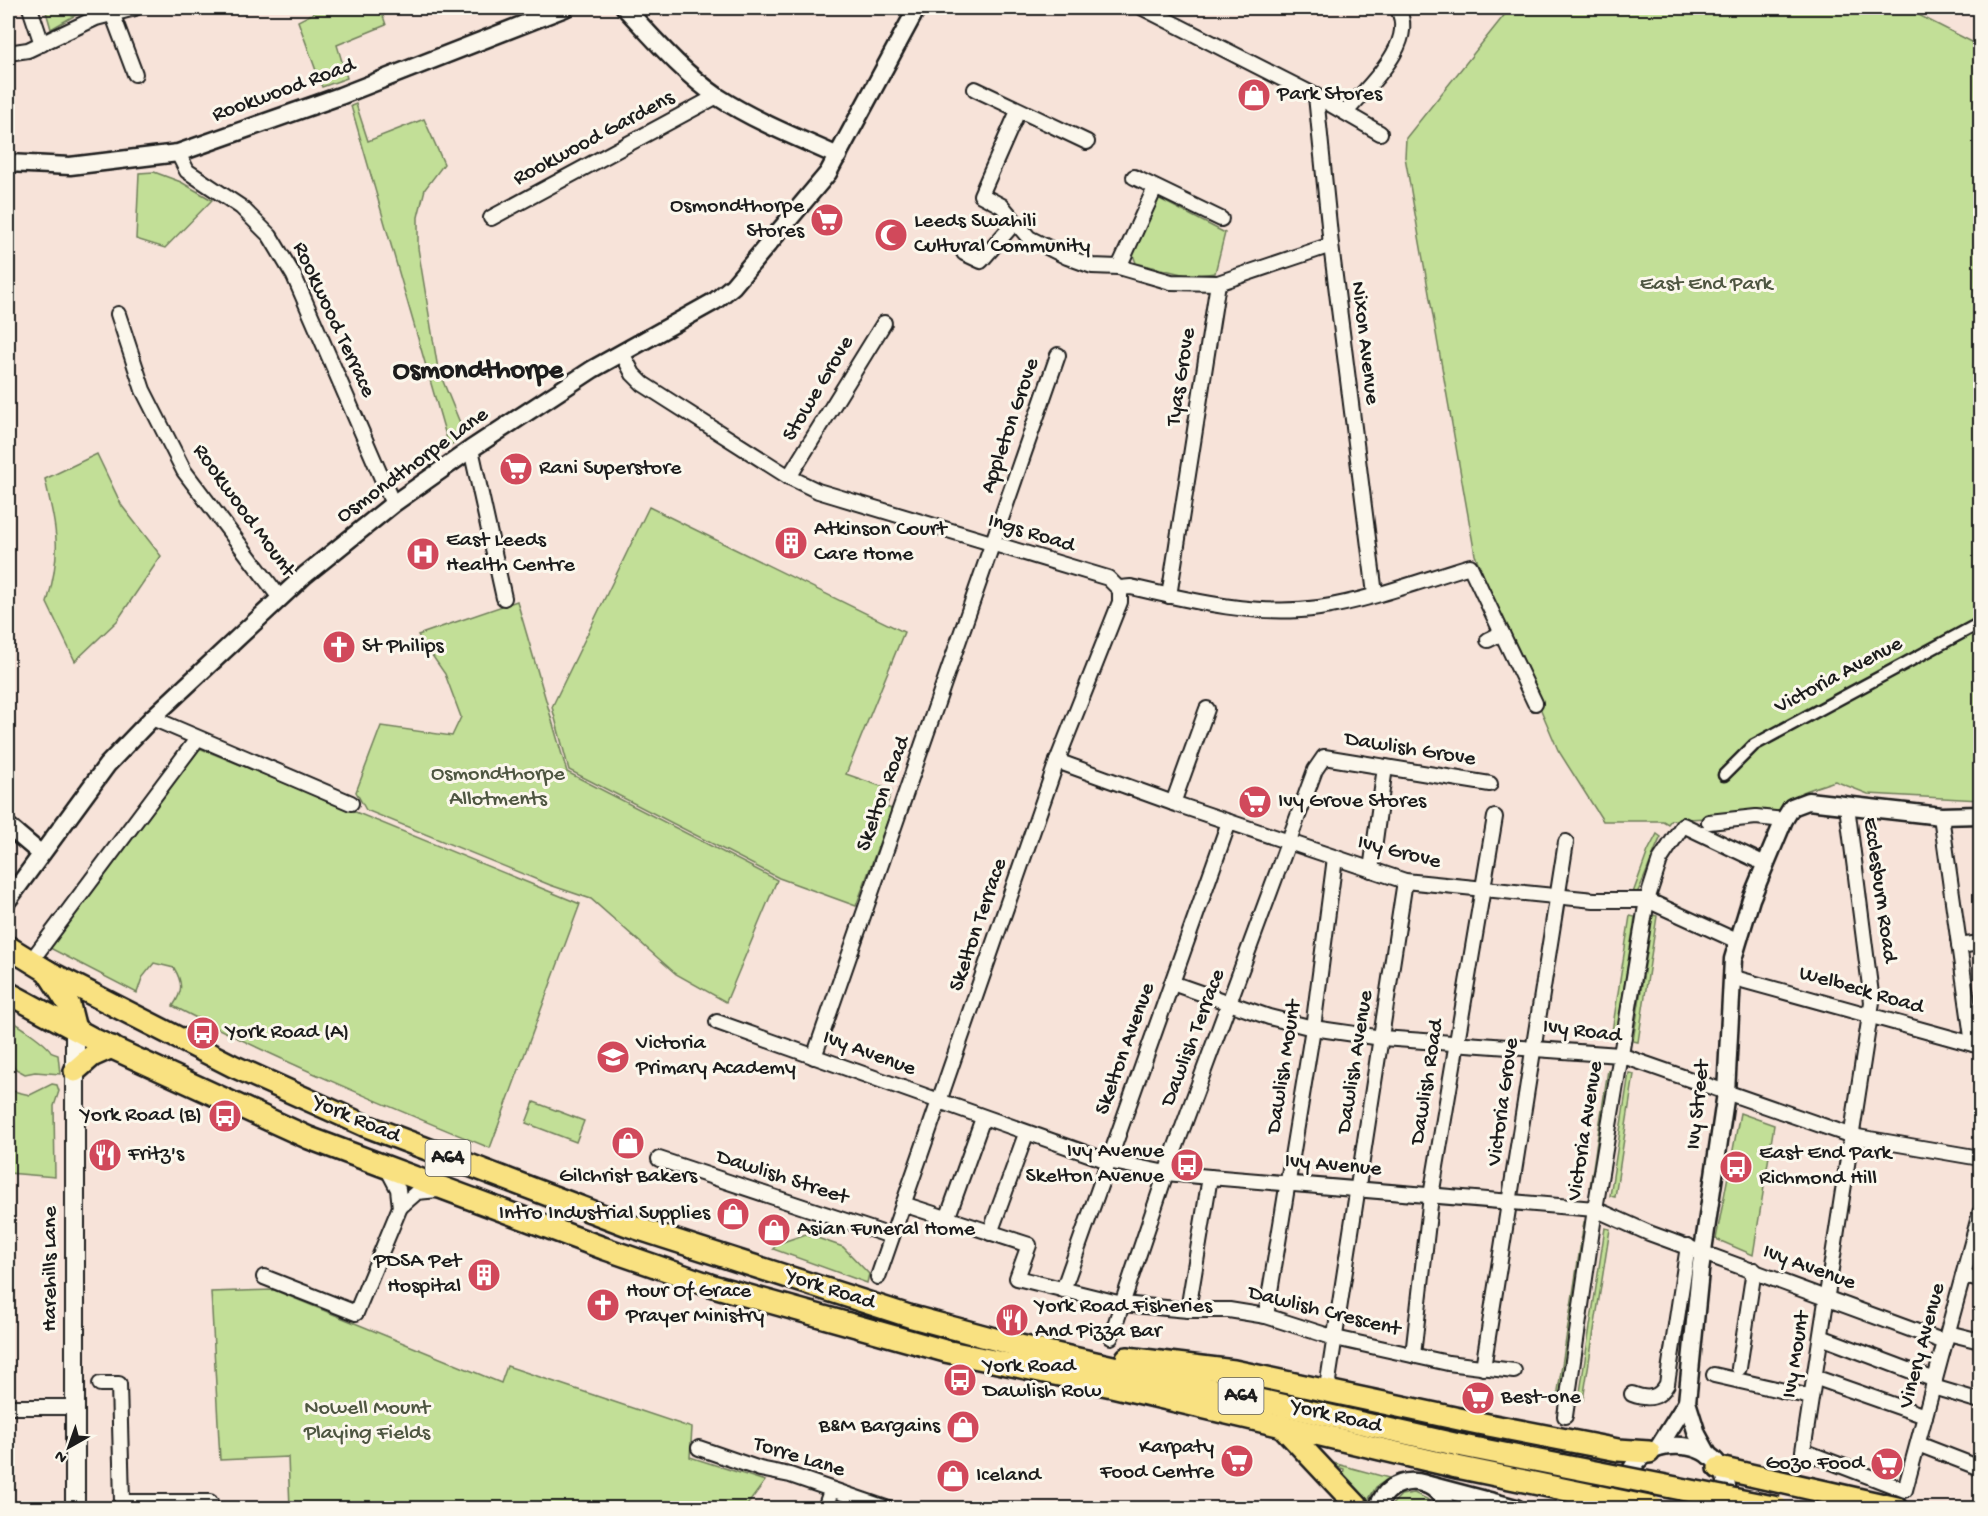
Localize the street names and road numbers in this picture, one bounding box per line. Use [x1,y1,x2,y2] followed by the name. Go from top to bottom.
[209,52,361,129] street label: Rookwood Road
[509,85,680,192] street label: Rookwood Gardens
[286,238,381,402] street label: Rookwood Terrace
[1344,280,1385,407] street label: Nixon Avenue
[1161,325,1203,430] street label: Tyas Grove
[777,331,861,446] street label: Stowe Grove
[976,354,1046,497] street label: Appleton Grove
[332,402,494,530] street label: Osmondthorpe Lane
[186,439,301,584] street label: Rookwood Mount
[984,508,1080,560] street label: Ings Road
[1770,631,1908,721] street label: Victoria Avenue
[1341,726,1478,773] street label: Dawlish Grove
[851,731,918,855] street label: Skelton Road
[1856,816,1902,966] street label: Ecclesburn Road
[1355,830,1444,876] street label: Ivy Grove
[944,855,1014,995] street label: Skelton Terrace
[1796,961,1928,1022] street label: Welbeck Road
[1155,965,1232,1112] street label: Dawlish Terrace
[1090,979,1162,1118] street label: Skelton Avenue
[1332,988,1380,1137] street label: Dawlish Avenue
[1261,996,1309,1138] street label: Dawlish Mount
[1541,1014,1625,1050] street label: Ivy Road
[1405,1015,1451,1148] street label: Dawlish Road
[819,1025,920,1083] street label: Ivy Avenue
[1482,1036,1526,1169] street label: Victoria Grove
[1681,1057,1717,1151] street label: Ivy Street
[1562,1059,1610,1204] street label: Victoria Avenue
[307,1089,406,1151] street label: York Road
[426,1140,470,1176] road number: A64
[711,1144,853,1212] street label: Dawlish Street
[1283,1149,1383,1183] street label: Ivy Avenue
[38,1206,64,1332] street label: Harehills Lane
[1759,1239,1860,1297] street label: Ivy Avenue
[780,1263,880,1317] street label: York Road
[1243,1280,1405,1344] street label: Dawlish Crescent
[1894,1280,1952,1413] street label: Vinery Avenue
[1777,1308,1817,1400] street label: Ivy Mount
[1218,1378,1264,1414] road number: A64
[1286,1393,1386,1441] street label: York Road
[748,1431,848,1484] street label: Torre Lane

